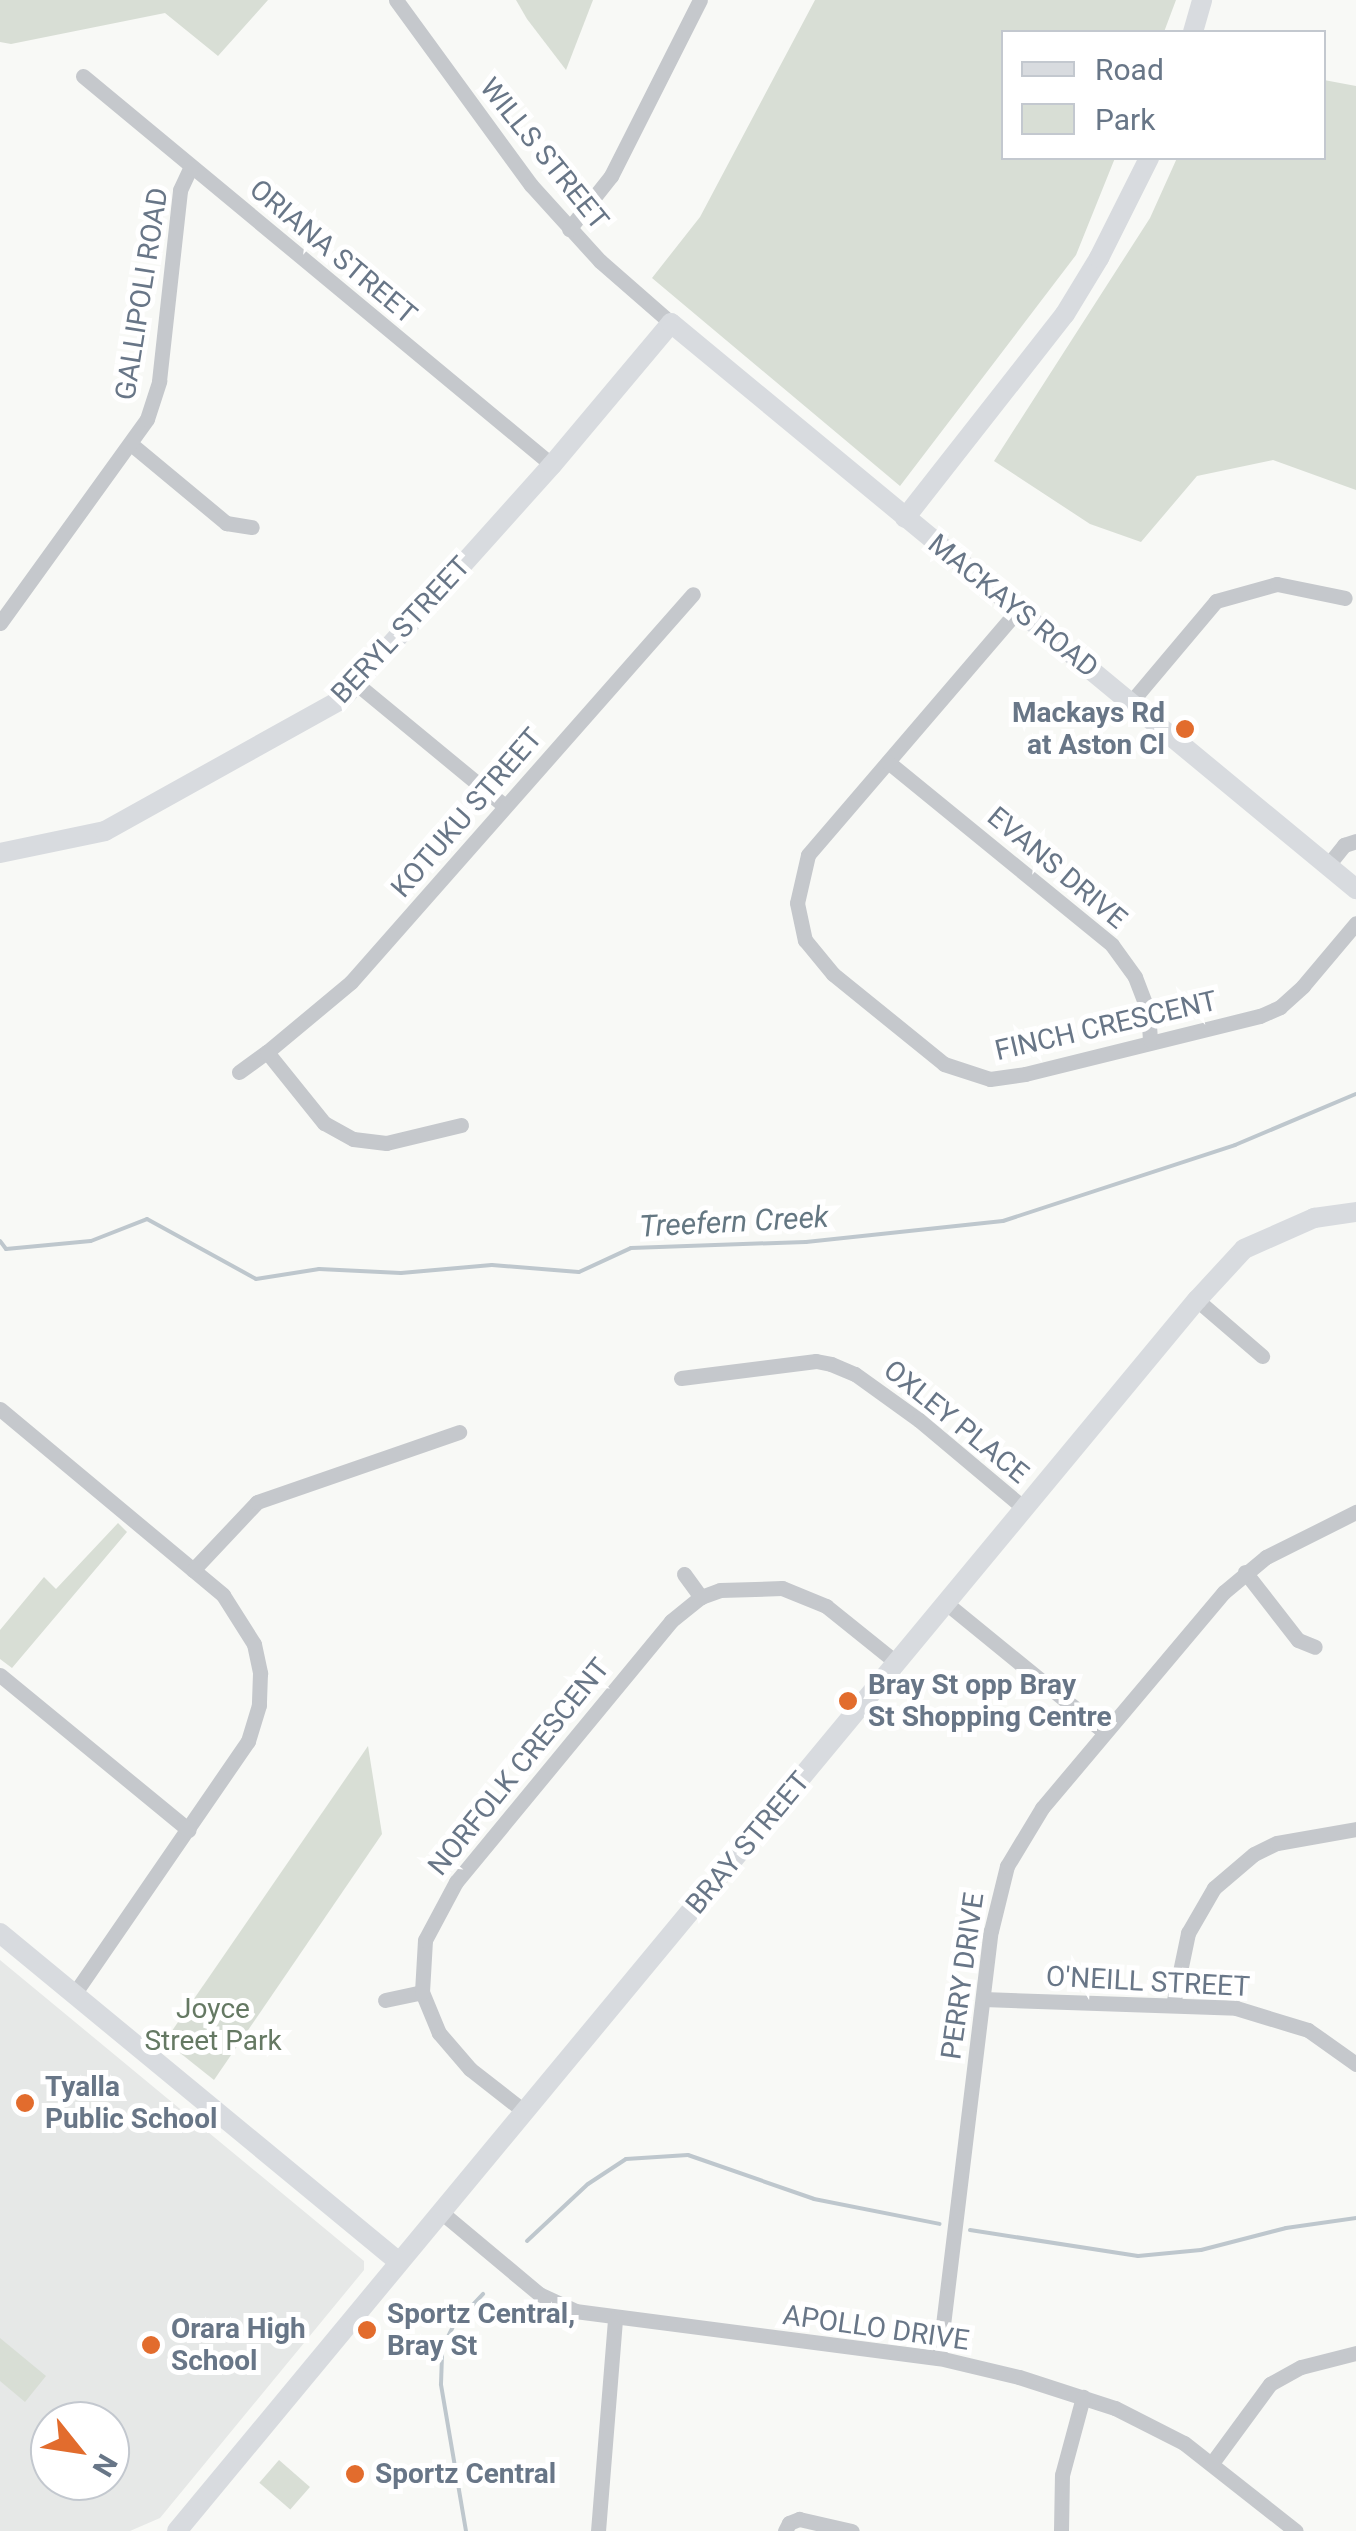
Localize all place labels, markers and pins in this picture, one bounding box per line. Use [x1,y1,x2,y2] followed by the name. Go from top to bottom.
[1012,696,1165,762] place label: Mackays Rd at Aston Cl
[1174,718,1196,740] marker: Mackays Rd at Aston Cl
[868,1668,1112,1734] place label: Bray St opp Bray St Shopping Centre
[837,1690,859,1712] marker: Bray St opp Bray St Shopping Centre
[45,2070,217,2136] place label: Tyalla Public School
[14,2092,36,2114] marker: Tyalla Public School
[387,2297,575,2363] place label: Sportz Central, Bray St
[171,2312,306,2378] place label: Orara High School
[356,2319,378,2341] marker: Sportz Central, Bray St
[140,2334,162,2356] marker: Orara High School
[375,2457,556,2491] place label: Sportz Central
[344,2463,366,2485] marker: Sportz Central

